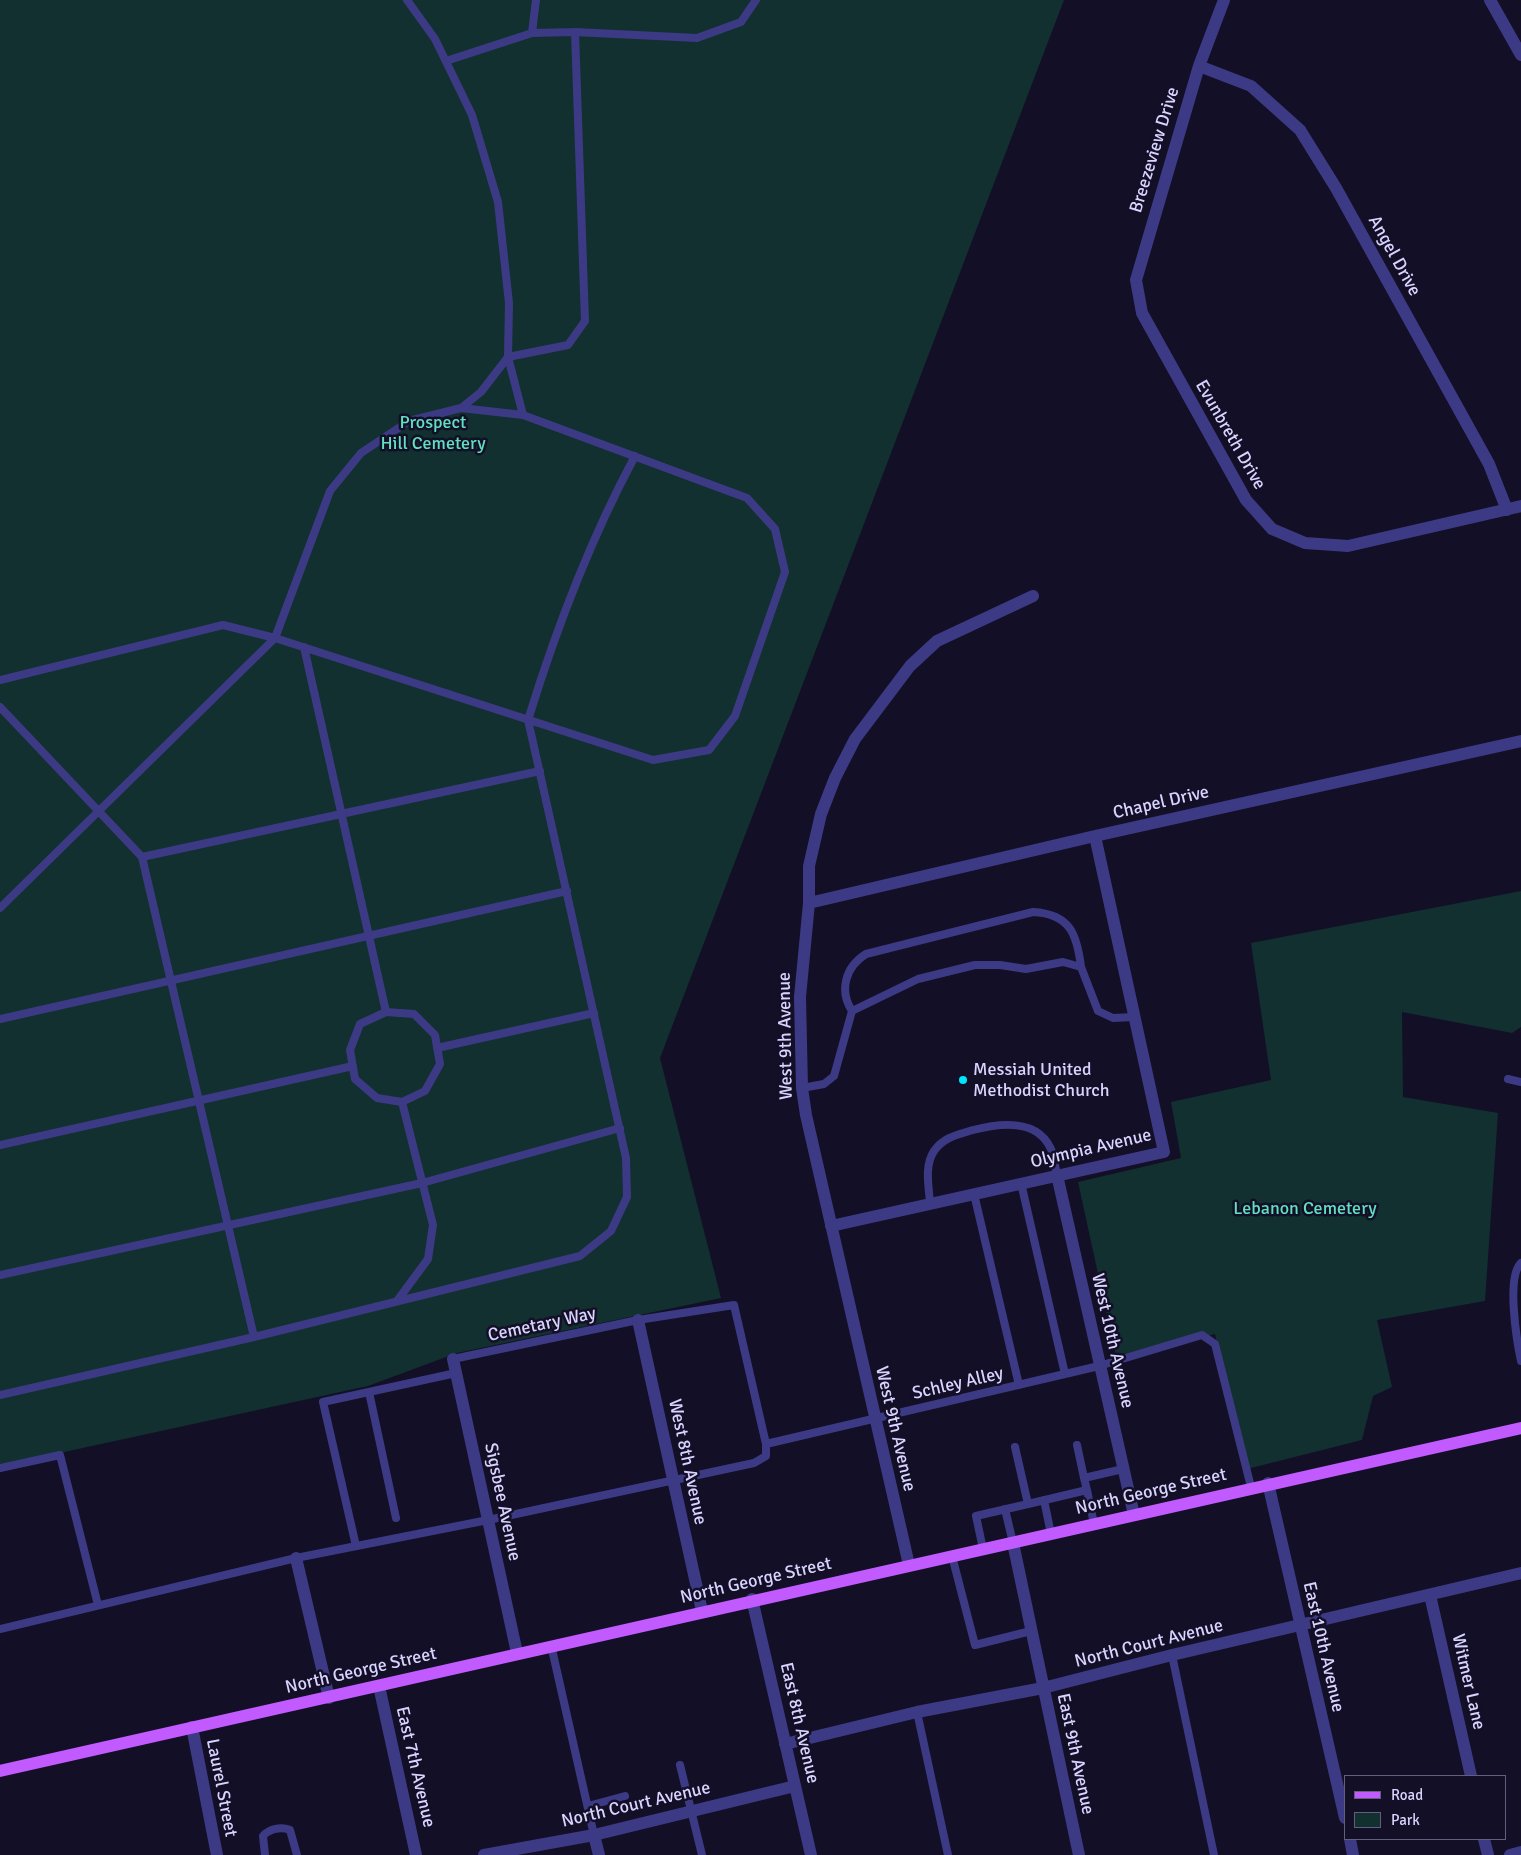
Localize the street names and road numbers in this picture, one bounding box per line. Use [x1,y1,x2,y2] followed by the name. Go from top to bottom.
[1126,85,1184,215] street label: Breezeview Drive
[1363,212,1425,300] street label: Angel Drive
[1190,376,1270,494] street label: Evunbreth Drive
[1111,781,1211,825] street label: Chapel Drive
[774,972,798,1100] street label: West 9th Avenue
[1028,1125,1154,1173] street label: Olympia Avenue
[1086,1272,1138,1410] street label: West 10th Avenue
[486,1303,598,1347] street label: Cemetary Way
[910,1363,1006,1405] street label: Schley Alley
[870,1364,920,1494] street label: West 9th Avenue
[663,1397,711,1527] street label: West 8th Avenue
[479,1441,525,1563] street label: Sigsbee Avenue
[1073,1464,1229,1520] street label: North George Street
[678,1553,834,1609] street label: North George Street
[1298,1580,1348,1714] street label: East 10th Avenue
[1073,1615,1225,1673] street label: North Court Avenue
[1447,1632,1489,1732] street label: Witmer Lane
[283,1643,439,1699] street label: North George Street
[775,1660,823,1786] street label: East 8th Avenue
[1052,1691,1098,1817] street label: East 9th Avenue
[391,1704,439,1830] street label: East 7th Avenue
[201,1737,241,1839] street label: Laurel Street
[559,1777,713,1833] street label: North Court Avenue

